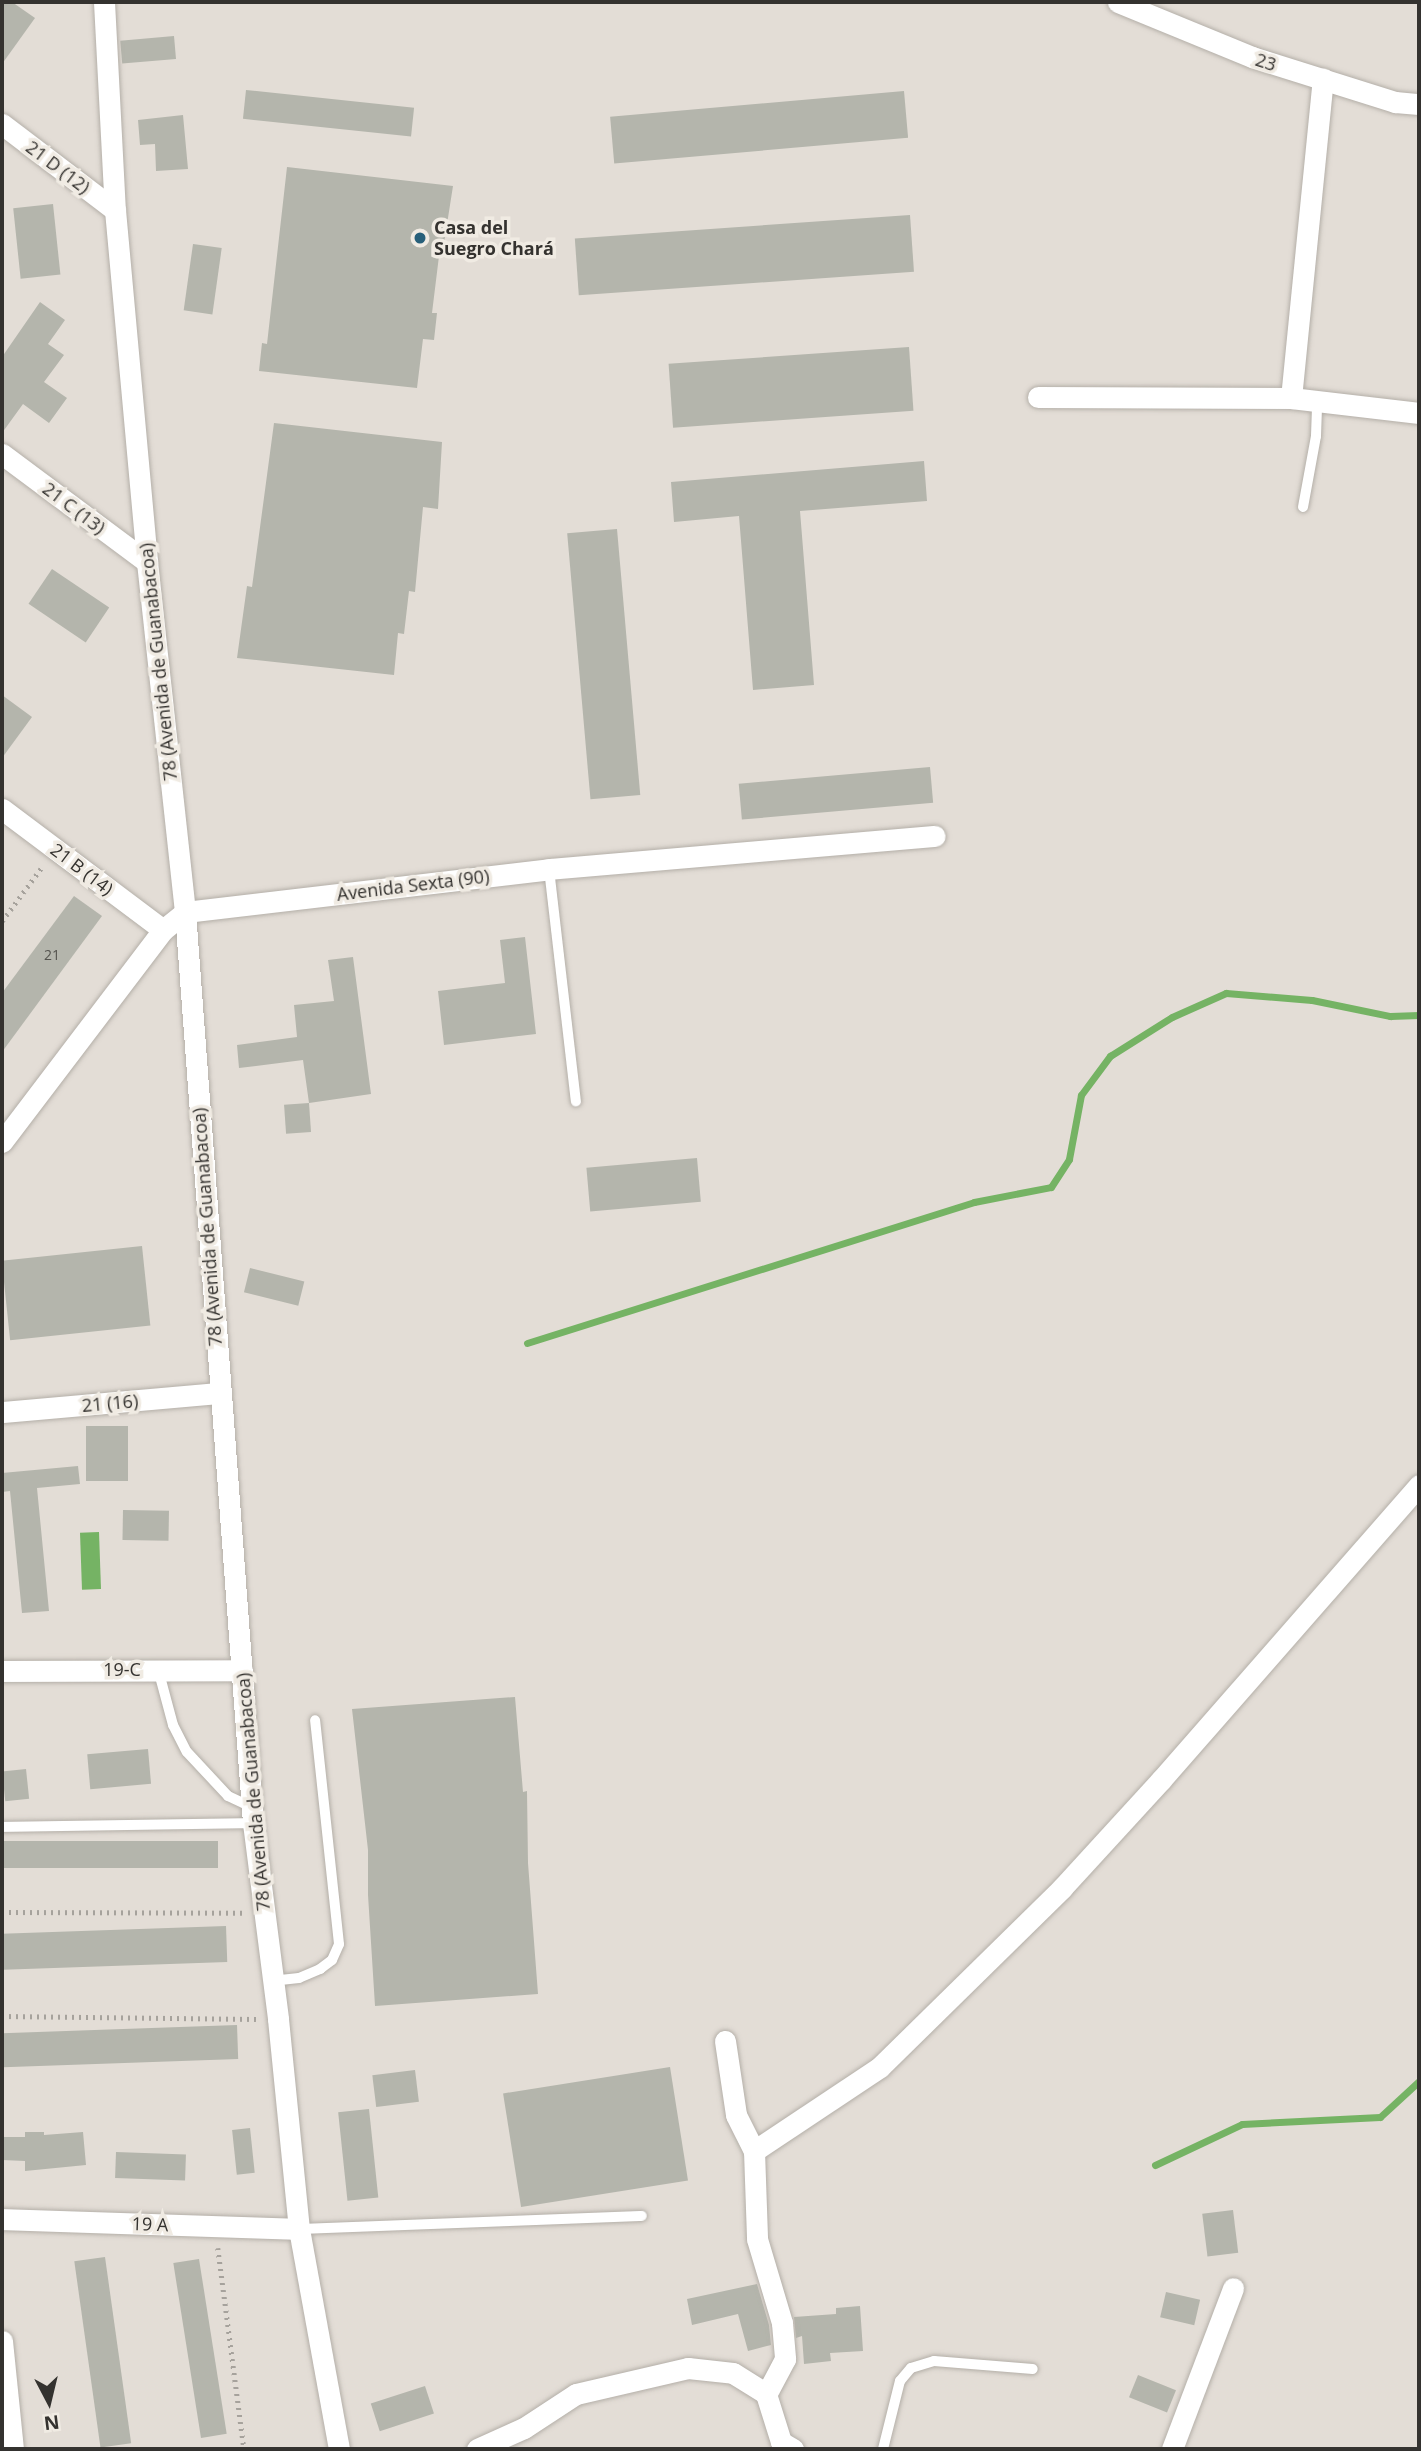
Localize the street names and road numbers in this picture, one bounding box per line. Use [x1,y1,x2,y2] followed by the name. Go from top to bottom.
[1253,49,1279,75] street label: 23
[22,136,94,198] street label: 21 D (12)
[39,478,109,538] street label: 21 C (13)
[135,542,181,782] street label: 78 (Avenida de Guanabacoa)
[46,838,118,900] street label: 21 B (14)
[336,865,490,905] street label: Avenida Sexta (90)
[188,1107,226,1347] street label: 78 (Avenida de Guanabacoa)
[81,1390,139,1416] street label: 21 (16)
[103,1658,141,1680] street label: 19-C
[232,1672,274,1912] street label: 78 (Avenida de Guanabacoa)
[131,2213,169,2235] street label: 19 A

